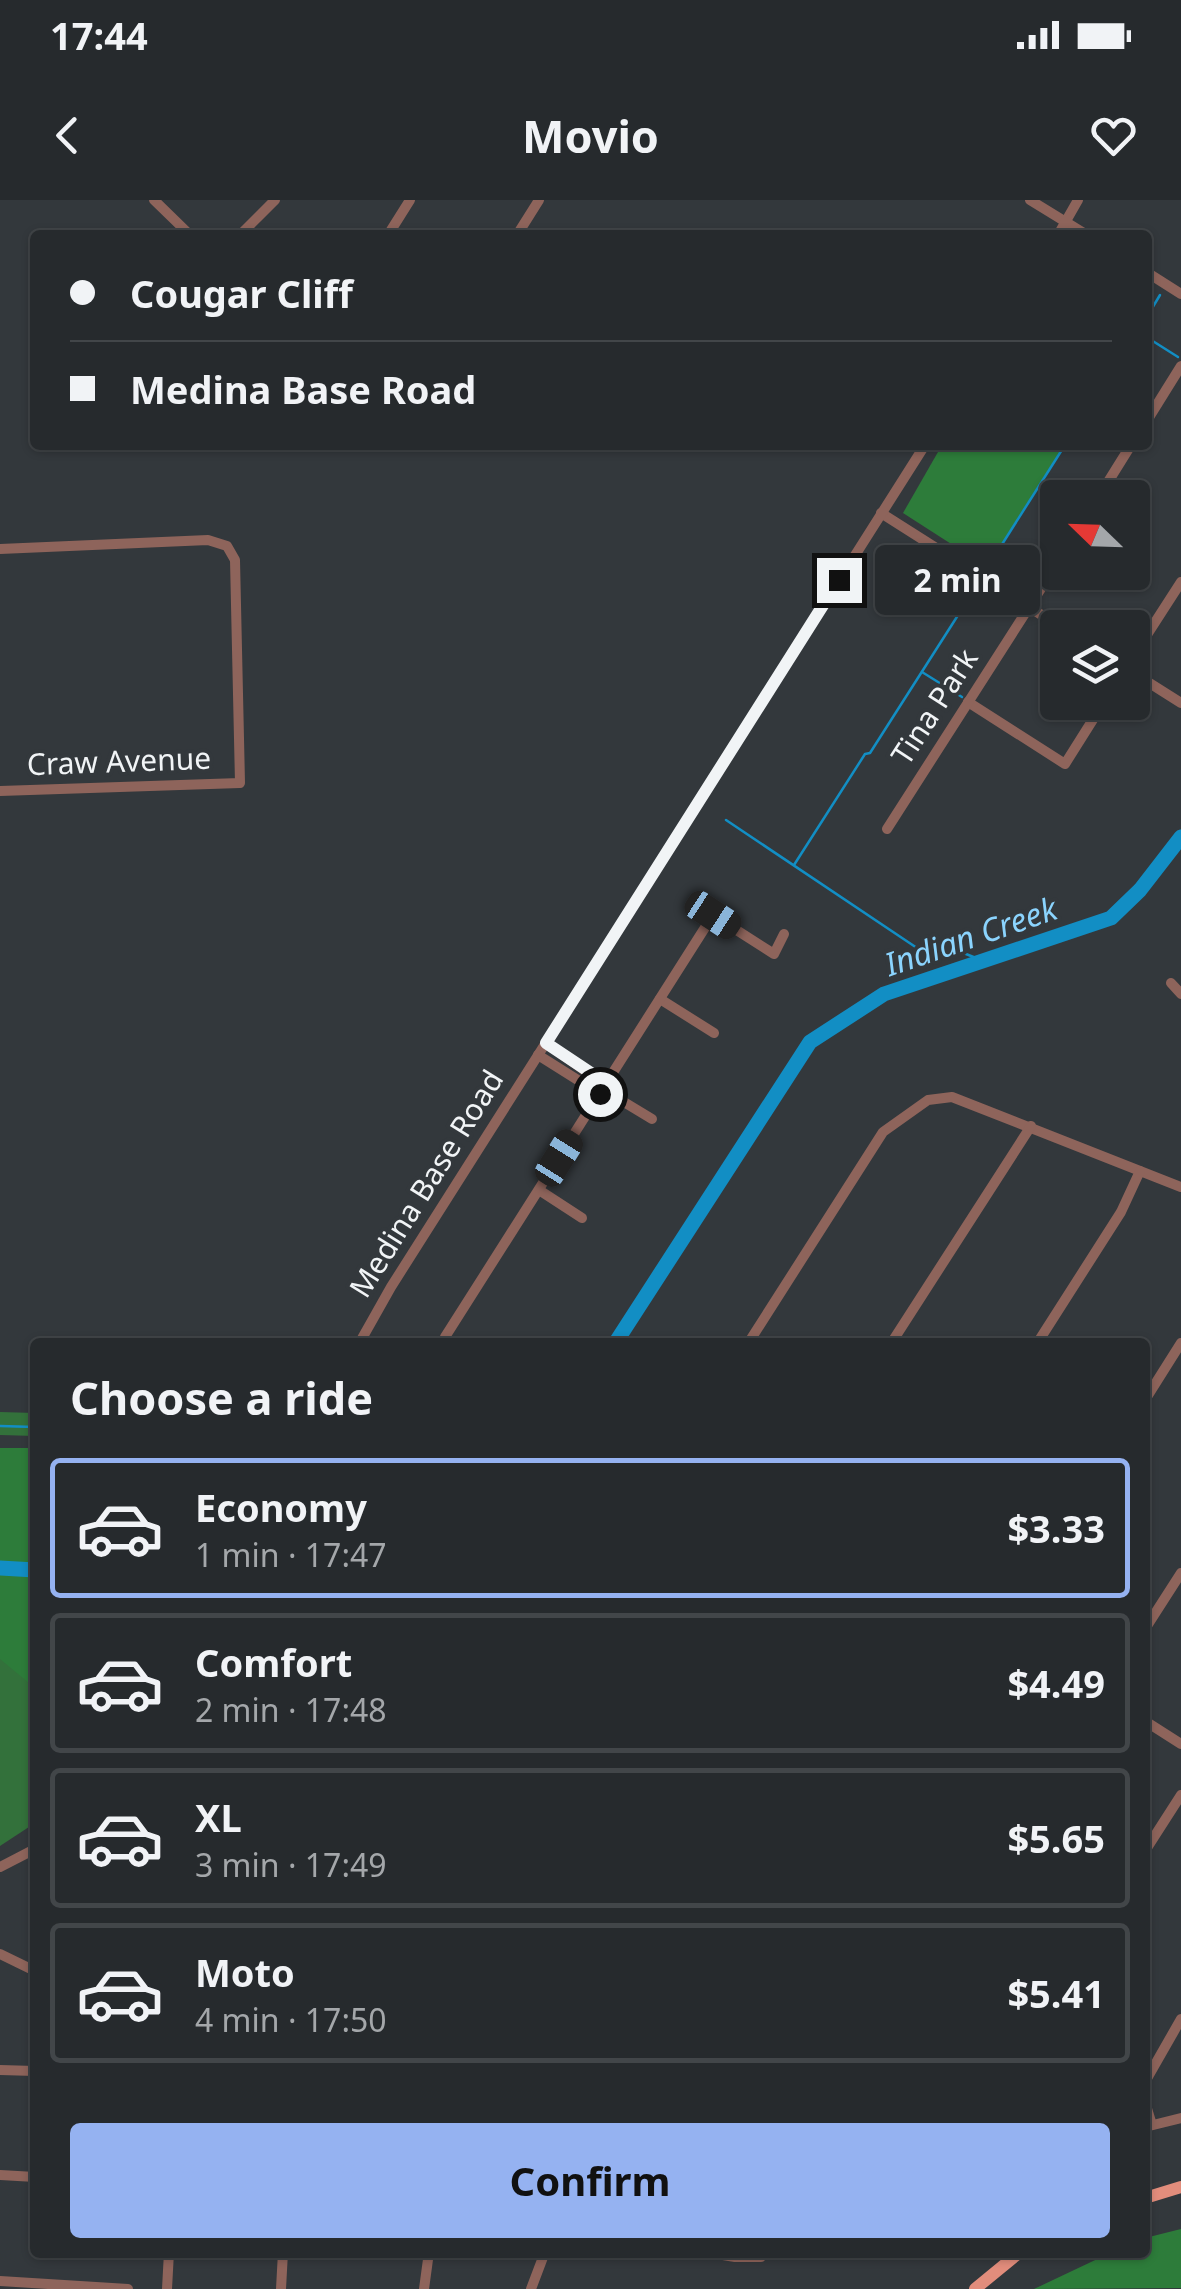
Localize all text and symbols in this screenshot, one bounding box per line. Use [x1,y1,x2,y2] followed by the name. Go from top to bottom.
[50,9,148,61] text: 17:44
[522,105,659,166] text: Movio
[40,108,95,163] icon: back
[1086,108,1141,163] icon: heart
[130,267,353,319] text: Cougar Cliff
[130,363,476,415] text: Medina Base Road
[1040,480,1150,590] north arrow
[1040,480,1150,720] map controls
[874,545,1039,615] callout: 2 min
[817,558,862,603] route end
[913,558,1002,601] text: 2 min
[1040,610,1150,720] button: layers
[881,640,987,772] street label: Tina Park
[26,737,212,784] street label: Craw Avenue
[680,886,746,944] car
[878,886,1063,985] water label: Indian Creek
[339,1062,512,1305] street label: Medina Base Road
[578,1072,623,1117] route start
[530,1125,588,1191] car
[70,1367,373,1428] text: Choose a ride
[195,1481,367,1533] text: Economy
[75,1483,165,1573] icon: car
[1007,1502,1105,1554] text: $3.33
[195,1533,387,1576] text: 1 min · 17:47
[195,1636,352,1688] text: Comfort
[75,1638,165,1728] icon: car
[1007,1657,1105,1709] text: $4.49
[195,1688,387,1731] text: 2 min · 17:48
[195,1791,242,1843] text: XL
[75,1793,165,1883] icon: car
[1007,1812,1105,1864] text: $5.65
[195,1843,387,1886] text: 3 min · 17:49
[195,1946,295,1998] text: Moto
[75,1948,165,2038] icon: car
[1007,1967,1105,2019] text: $5.41
[195,1998,387,2041] text: 4 min · 17:50
[70,2123,1110,2238] button: Confirm

